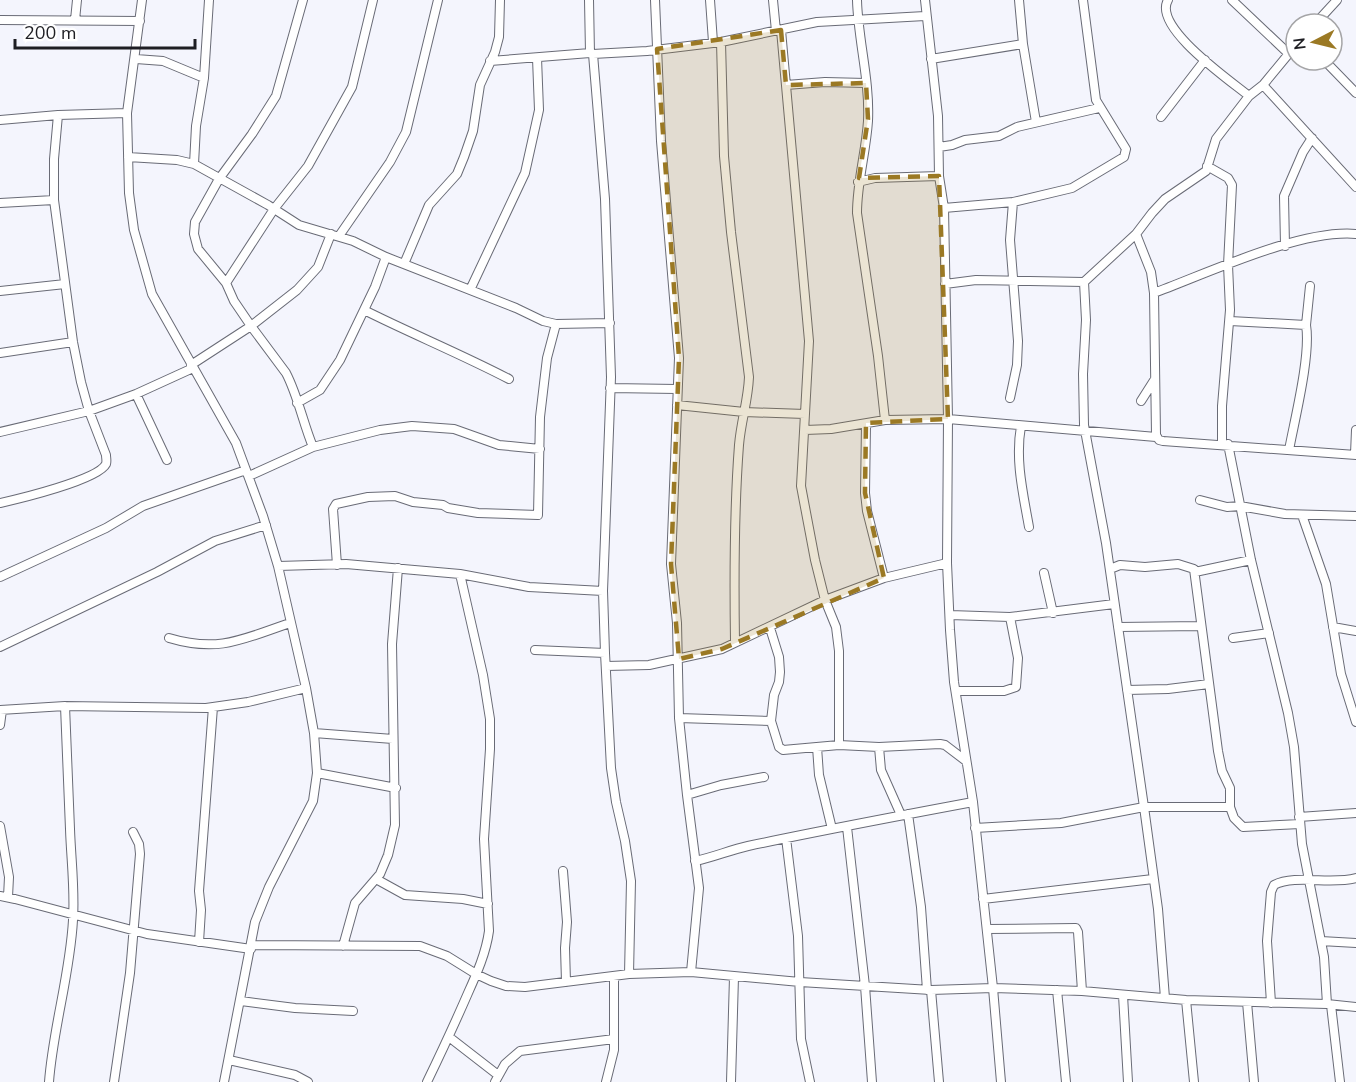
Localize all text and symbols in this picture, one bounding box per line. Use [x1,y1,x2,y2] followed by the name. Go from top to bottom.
[15,12,195,50] scale bar
[1284,12,1344,72] north arrow
[24,21,76,45] text: 200 m
[1288,36,1312,51] text: N

